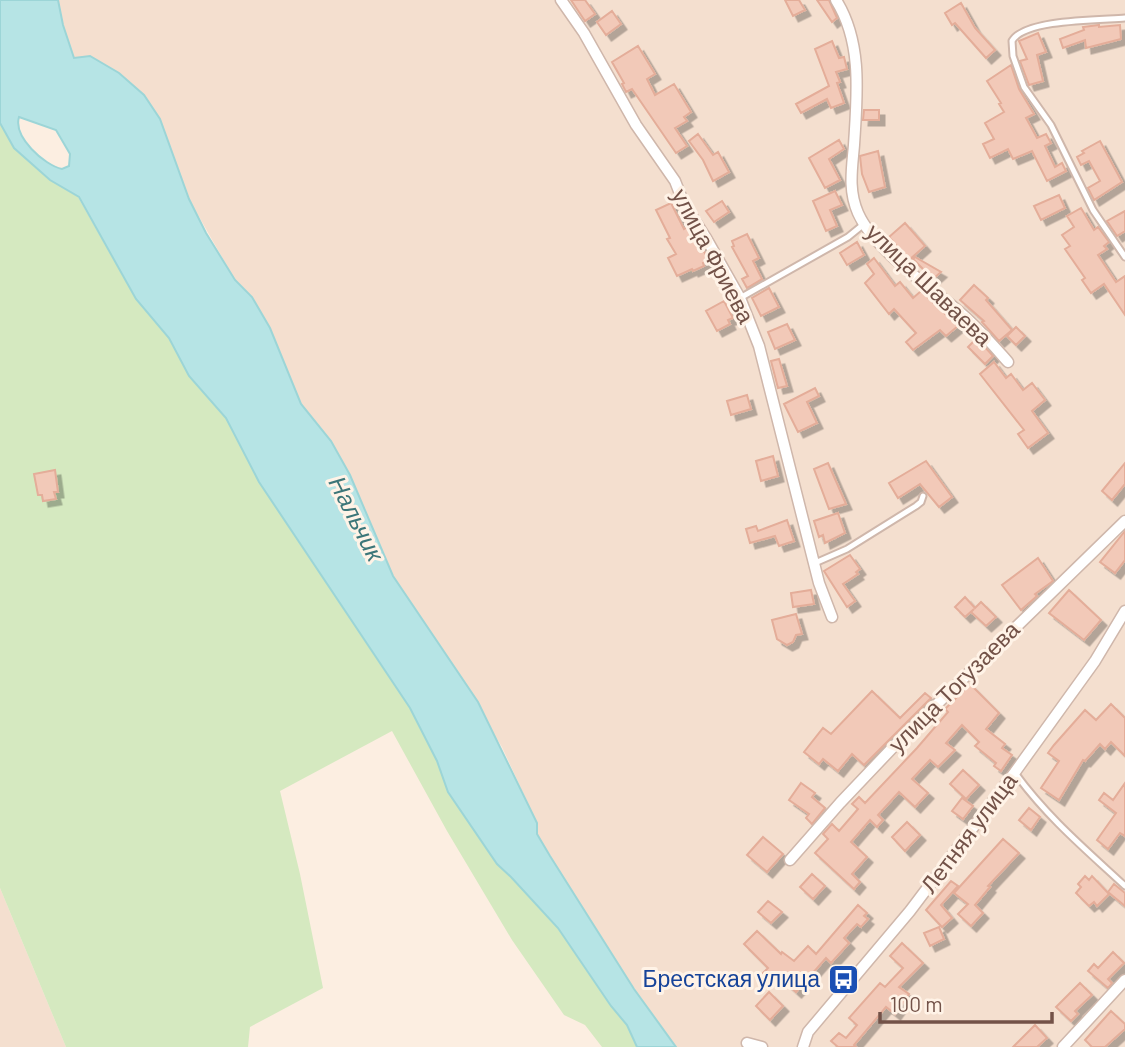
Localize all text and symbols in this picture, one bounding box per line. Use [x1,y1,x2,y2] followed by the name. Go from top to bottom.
[667,183,761,328] street label: улица Фриева
[861,217,999,351] street label: улица Шаваева
[324,471,392,567] water label: Нальчик
[882,615,1025,758] street label: улица Тогузаева
[914,767,1023,898] street label: Летняя улица
[826,962,860,996] bus stop icon: Брестская улица
[642,964,820,992] place label: Брестская улица
[880,981,1052,1025] scale bar
[890,991,943,1016] text: 100 m

